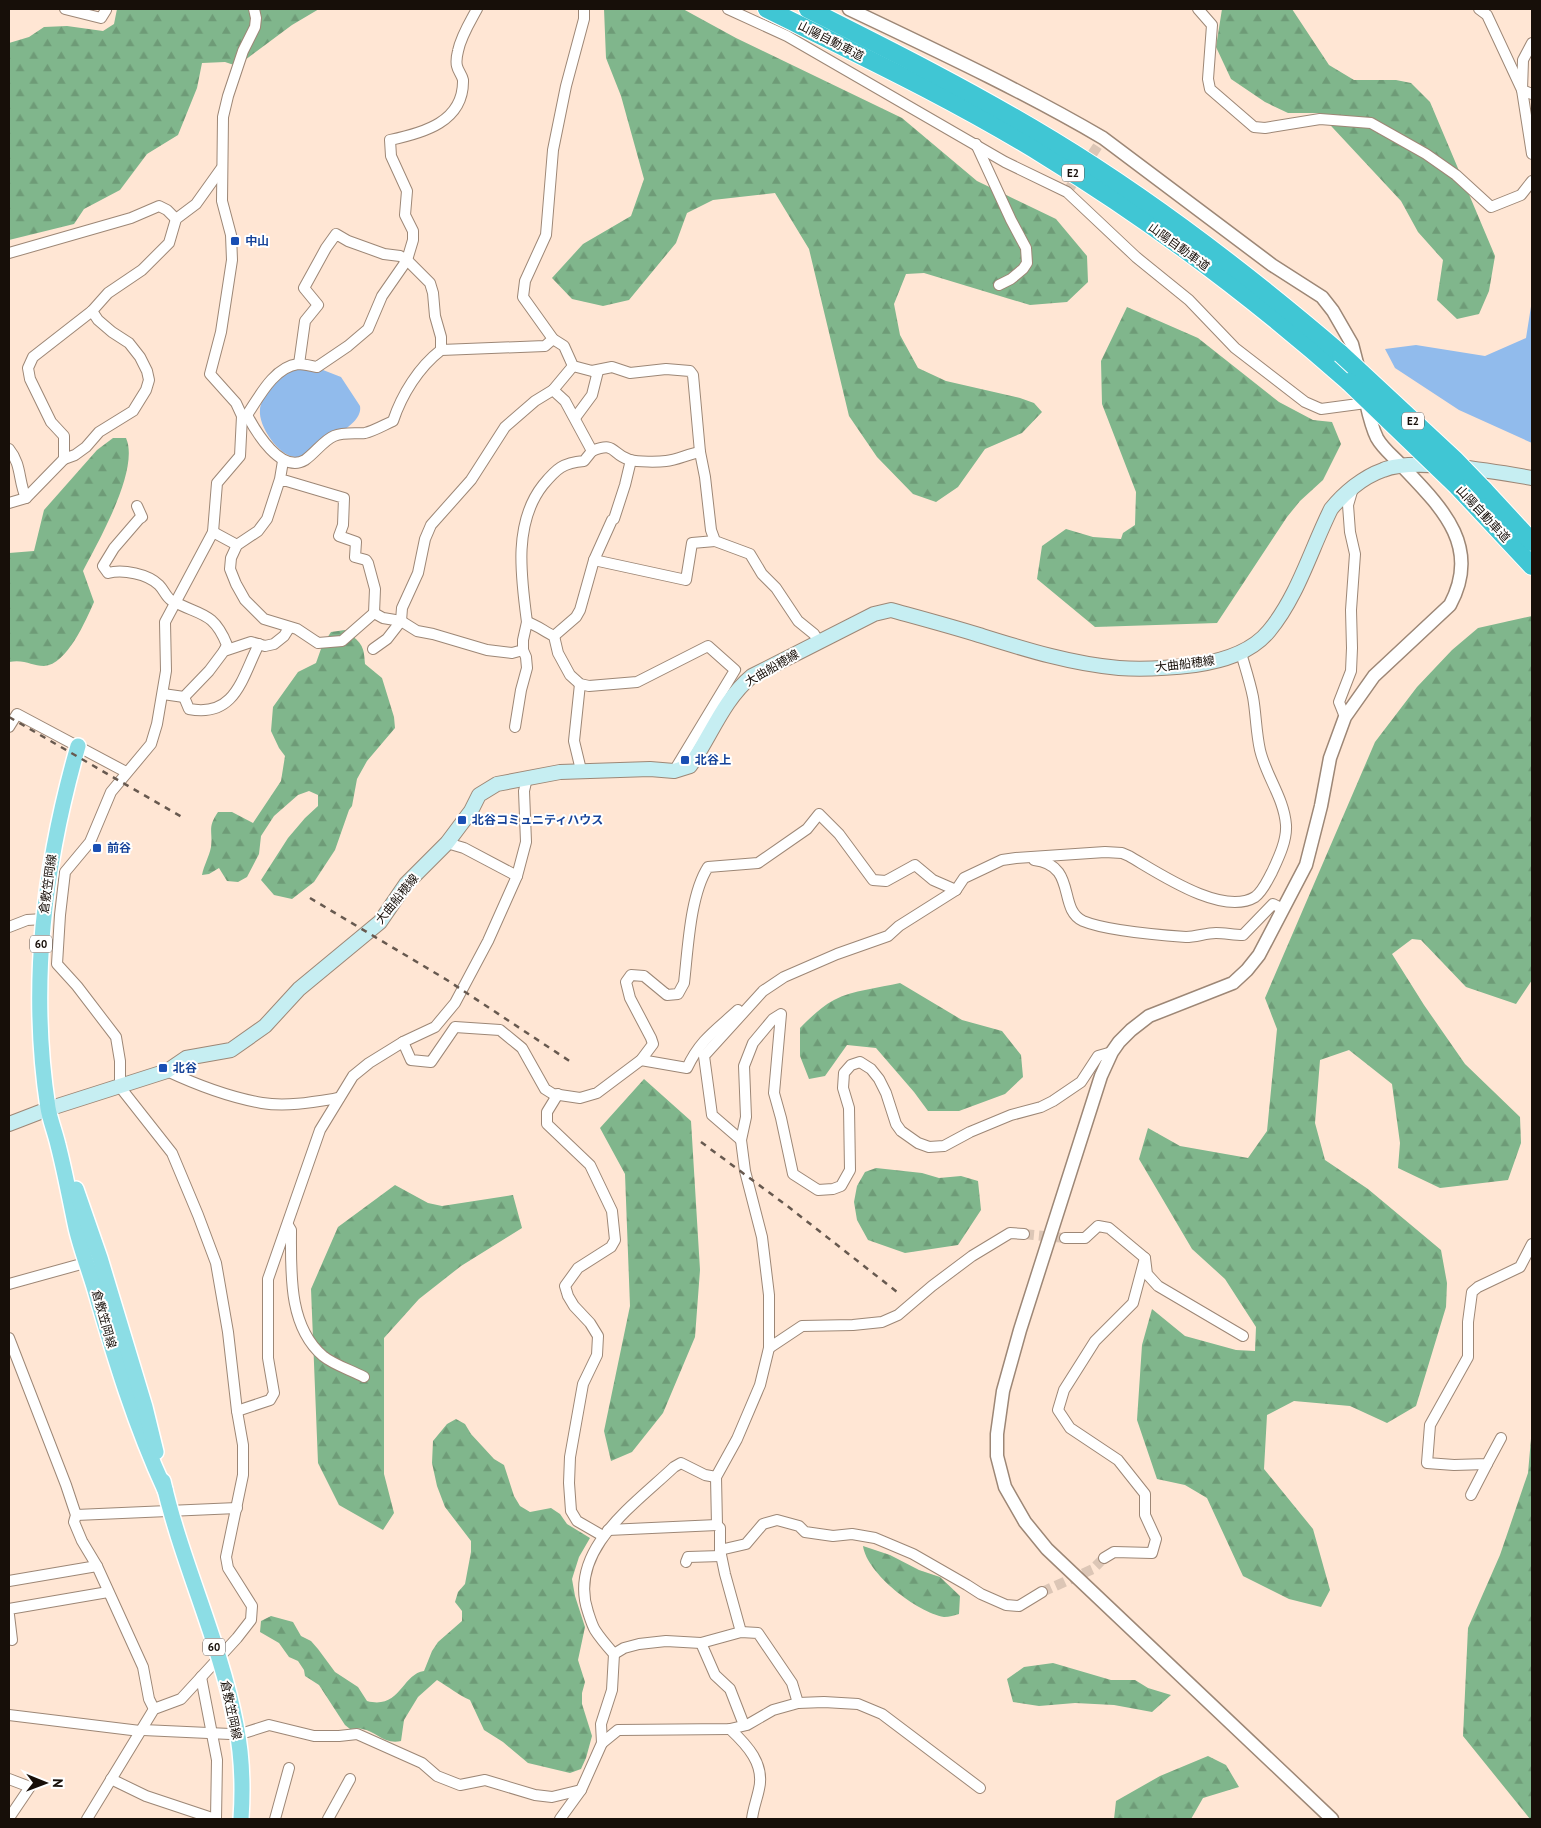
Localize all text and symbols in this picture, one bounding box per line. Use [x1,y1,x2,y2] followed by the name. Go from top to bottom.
[796,18,867,64] street label: 山陽自動車道
[1062,164,1084,182] road number: E2
[1146,219,1213,274] street label: 山陽自動車道
[245,233,269,248] place label: 中山
[229,235,241,247] marker: 中山
[1402,412,1424,430] road number: E2
[1453,482,1513,545] street label: 山陽自動車道
[742,646,801,689] street label: 大曲船穂線
[1154,652,1216,675] street label: 大曲船穂線
[695,752,731,767] place label: 北谷上
[679,754,691,766] marker: 北谷上
[472,812,603,827] place label: 北谷コミュニティハウス
[456,814,468,826] marker: 北谷コミュニティハウス
[107,840,131,855] place label: 前谷
[91,842,103,854] marker: 前谷
[36,853,59,915] street label: 倉敷笠岡線
[372,871,421,927] street label: 大曲船穂線
[30,936,52,952] road number: 60
[173,1060,197,1075] place label: 北谷
[157,1062,169,1074] marker: 北谷
[89,1288,120,1350] street label: 倉敷笠岡線
[203,1638,225,1655] road number: 60
[218,1679,245,1741] street label: 倉敷笠岡線
[20,1758,70,1808] north arrow
[49,1778,67,1788] text: N

